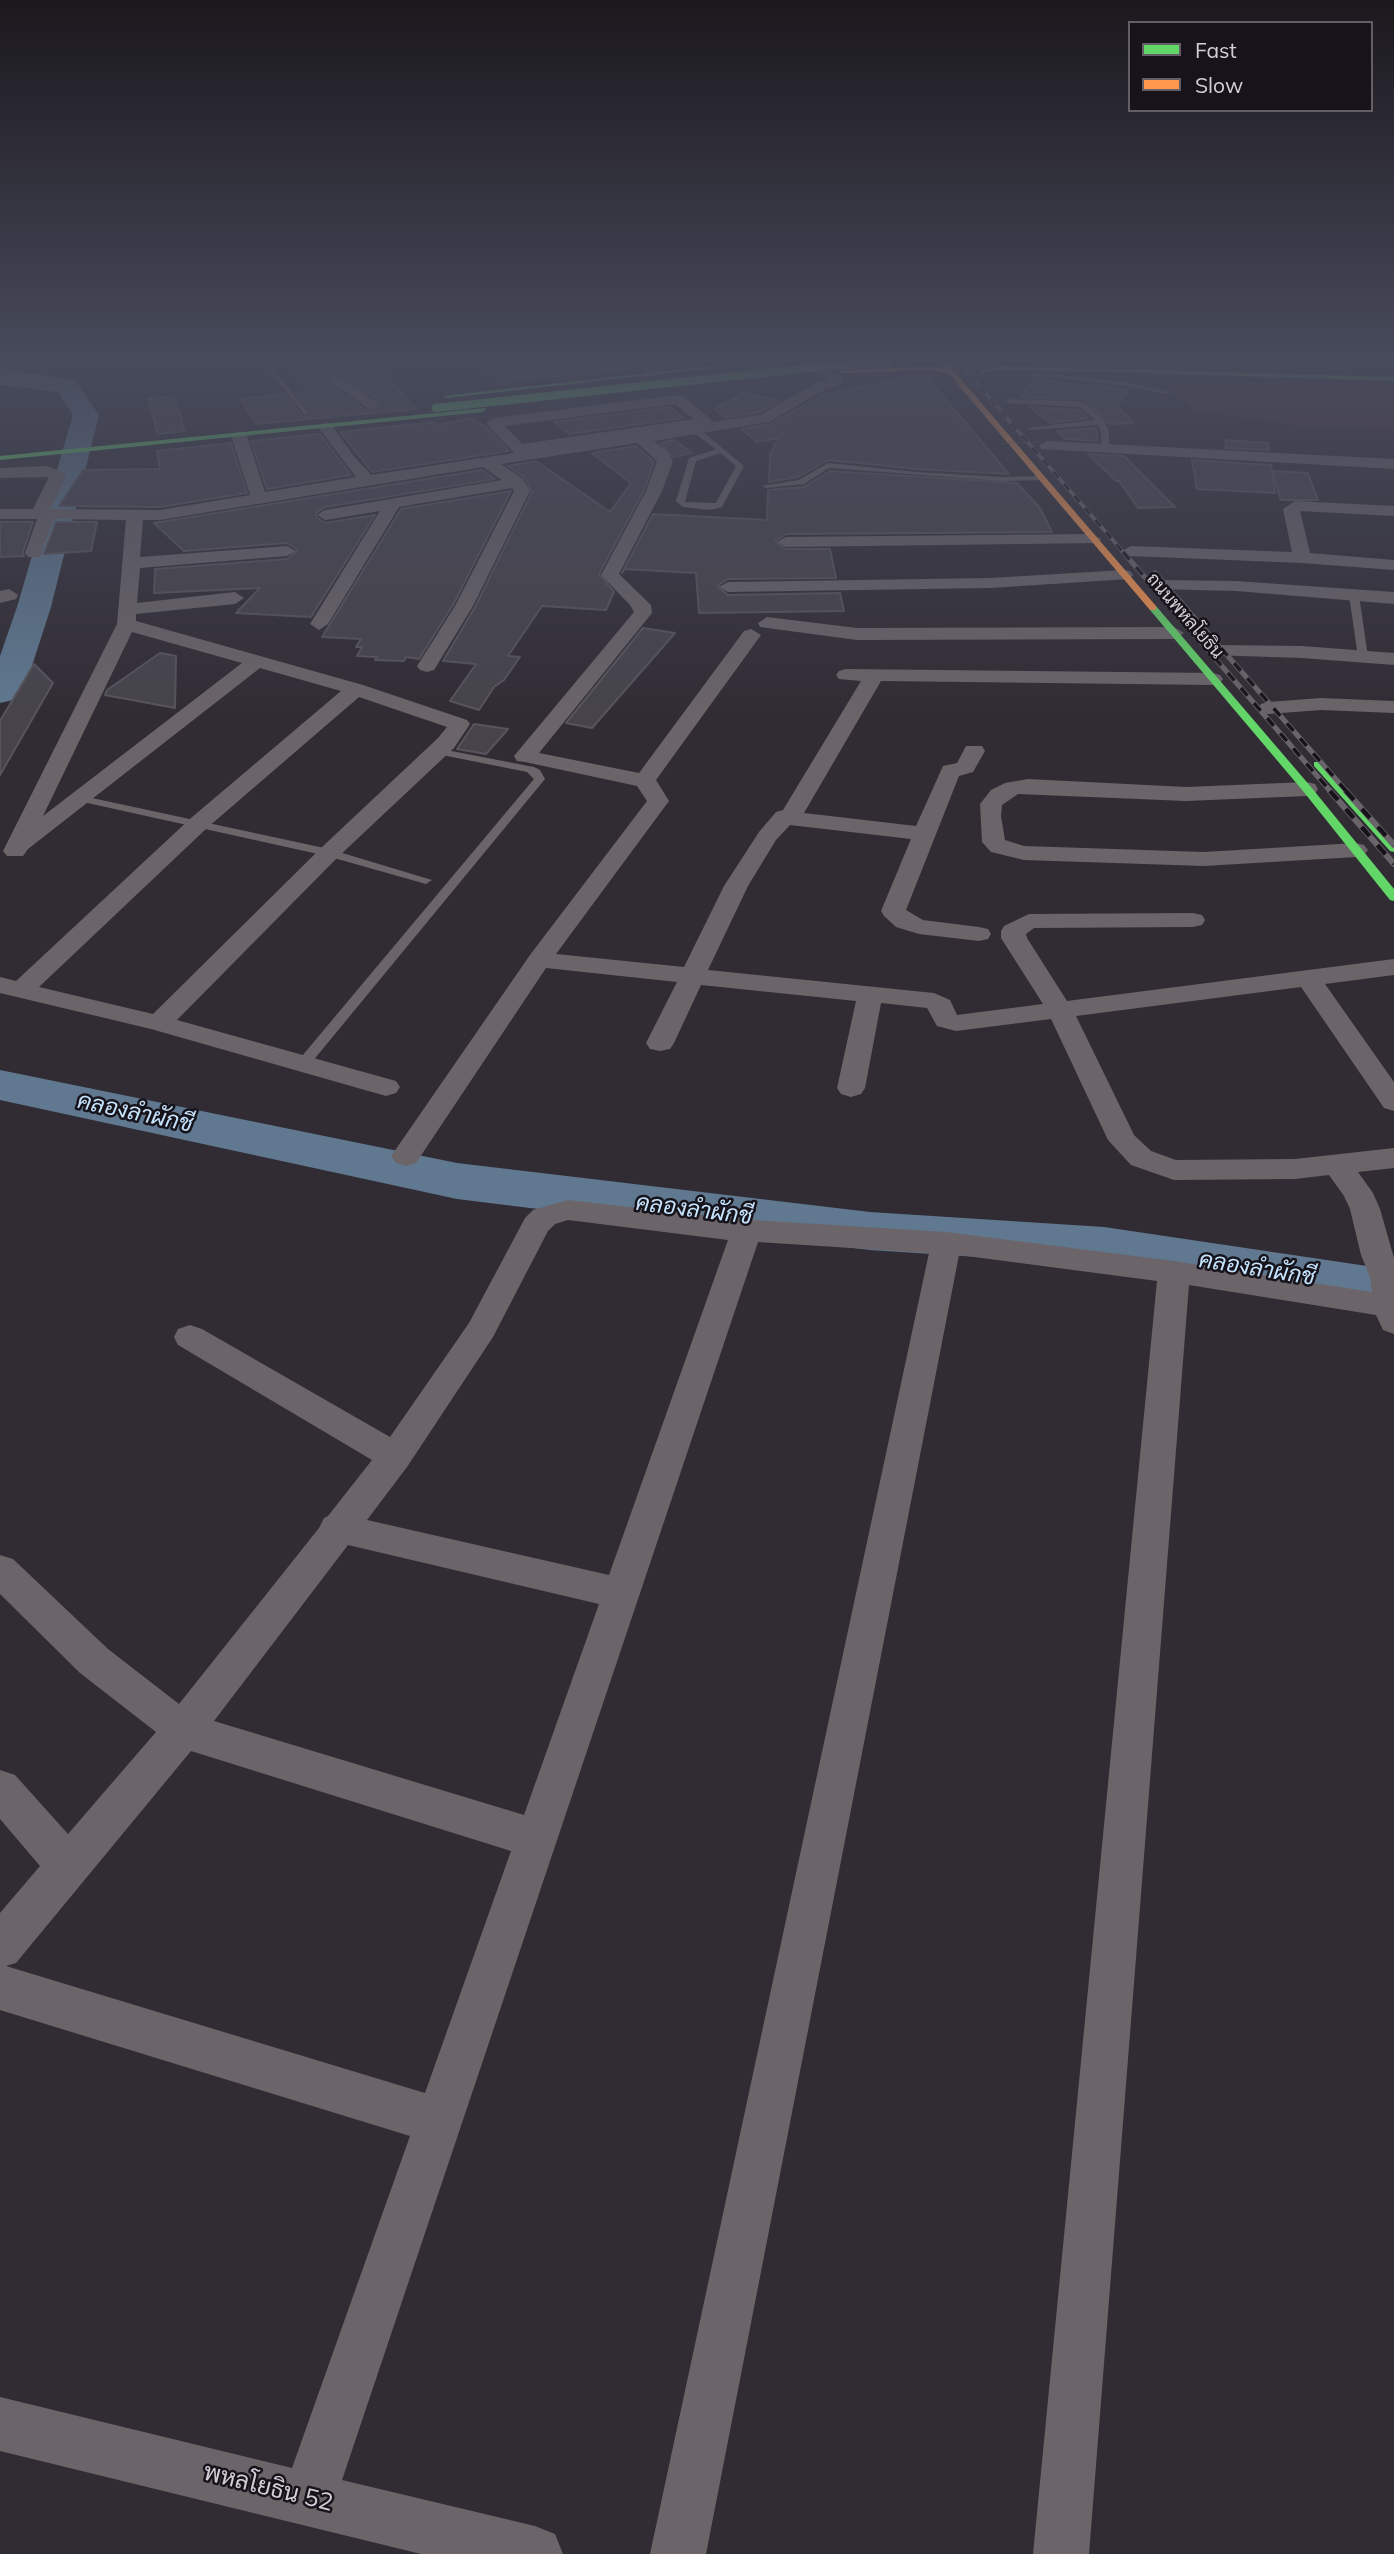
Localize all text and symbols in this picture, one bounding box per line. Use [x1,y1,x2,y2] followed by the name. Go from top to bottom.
[1128,21,1373,112] legend
[1195,37,1237,63] text: Fast
[1195,72,1243,98] text: Slow
[1142,569,1228,663] street label: ถนนพหลโยธิน
[75,1087,195,1139] water label: คลองลำผักชี
[634,1189,754,1231] water label: คลองลำผักชี
[1197,1246,1317,1292] water label: คลองลำผักชี
[200,2458,336,2518] street label: พหลโยธิน 52

